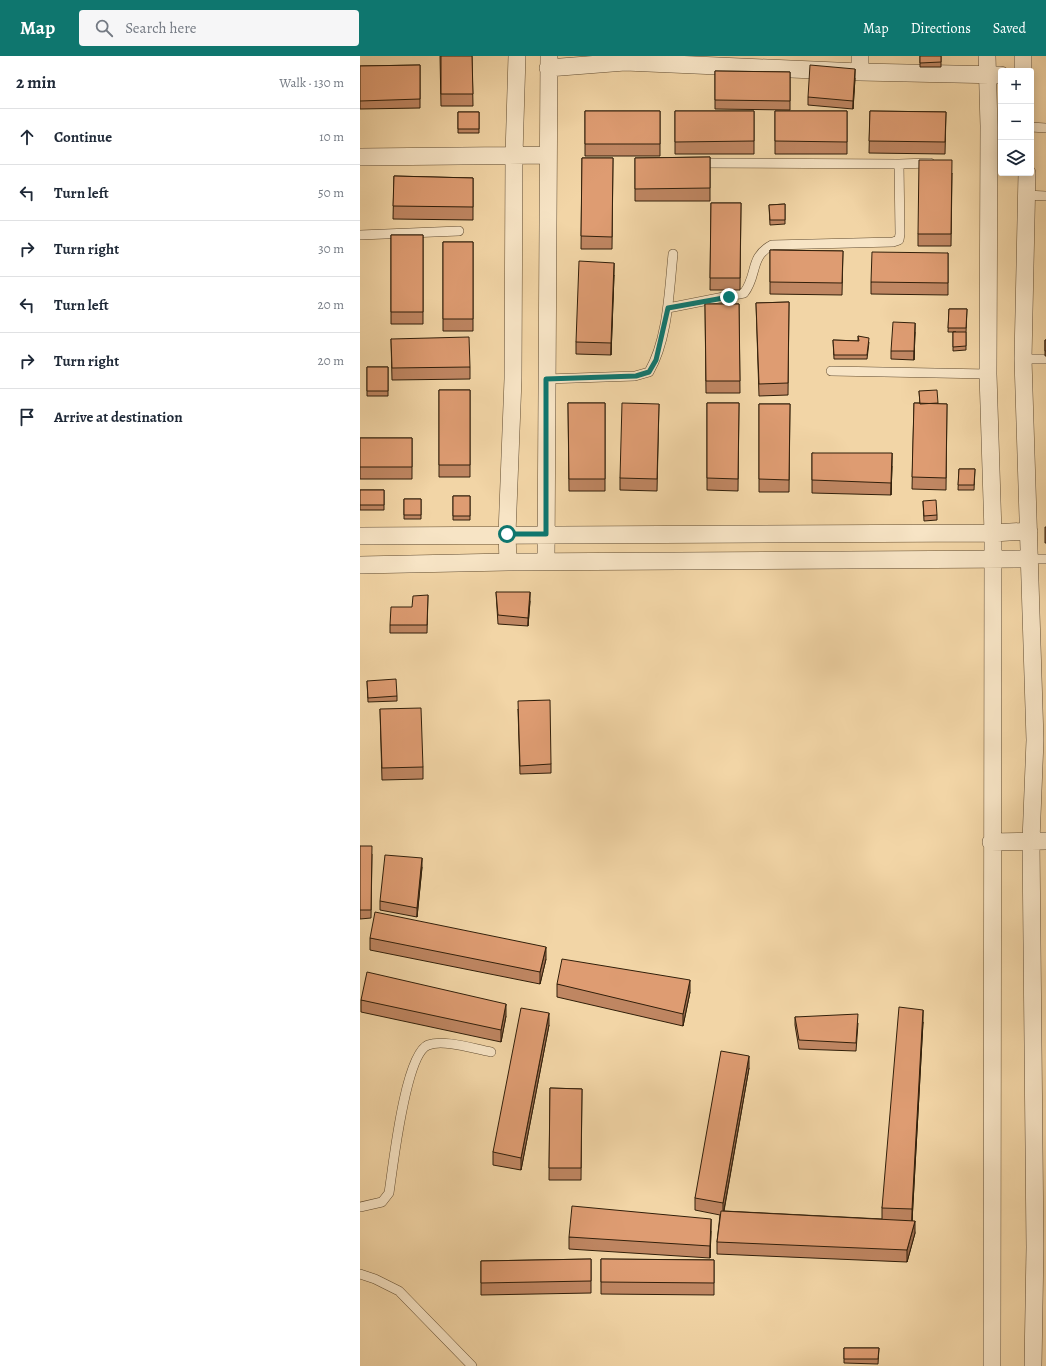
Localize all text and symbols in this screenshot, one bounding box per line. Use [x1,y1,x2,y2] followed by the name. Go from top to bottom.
[79,10,359,46] search box
[20,15,55,41] text: Map
[93,17,115,39] icon: search
[125,18,197,38] text: Search here
[863,19,889,38] text: Map
[911,19,971,38] text: Directions
[993,19,1026,38] text: Saved
[998,68,1034,176] map controls
[998,68,1034,104] button: +
[16,71,56,94] text: 2 min
[279,74,344,91] text: Walk · 130 m
[998,104,1034,140] button: −
[16,126,38,148] icon: ahead
[54,127,112,147] text: Continue
[319,128,344,145] text: 10 m
[998,140,1034,176] button: layers
[16,182,38,204] icon: left
[54,183,109,203] text: Turn left
[318,184,344,201] text: 50 m
[16,238,38,260] icon: right
[54,239,119,259] text: Turn right
[318,240,344,257] text: 30 m
[720,288,738,306] route end
[16,294,38,316] icon: left
[54,295,109,315] text: Turn left
[318,296,344,313] text: 20 m
[16,350,38,372] icon: right
[54,351,119,371] text: Turn right
[318,352,344,369] text: 20 m
[16,406,38,428] icon: arrive
[54,407,183,427] text: Arrive at destination
[498,525,516,543] route start

